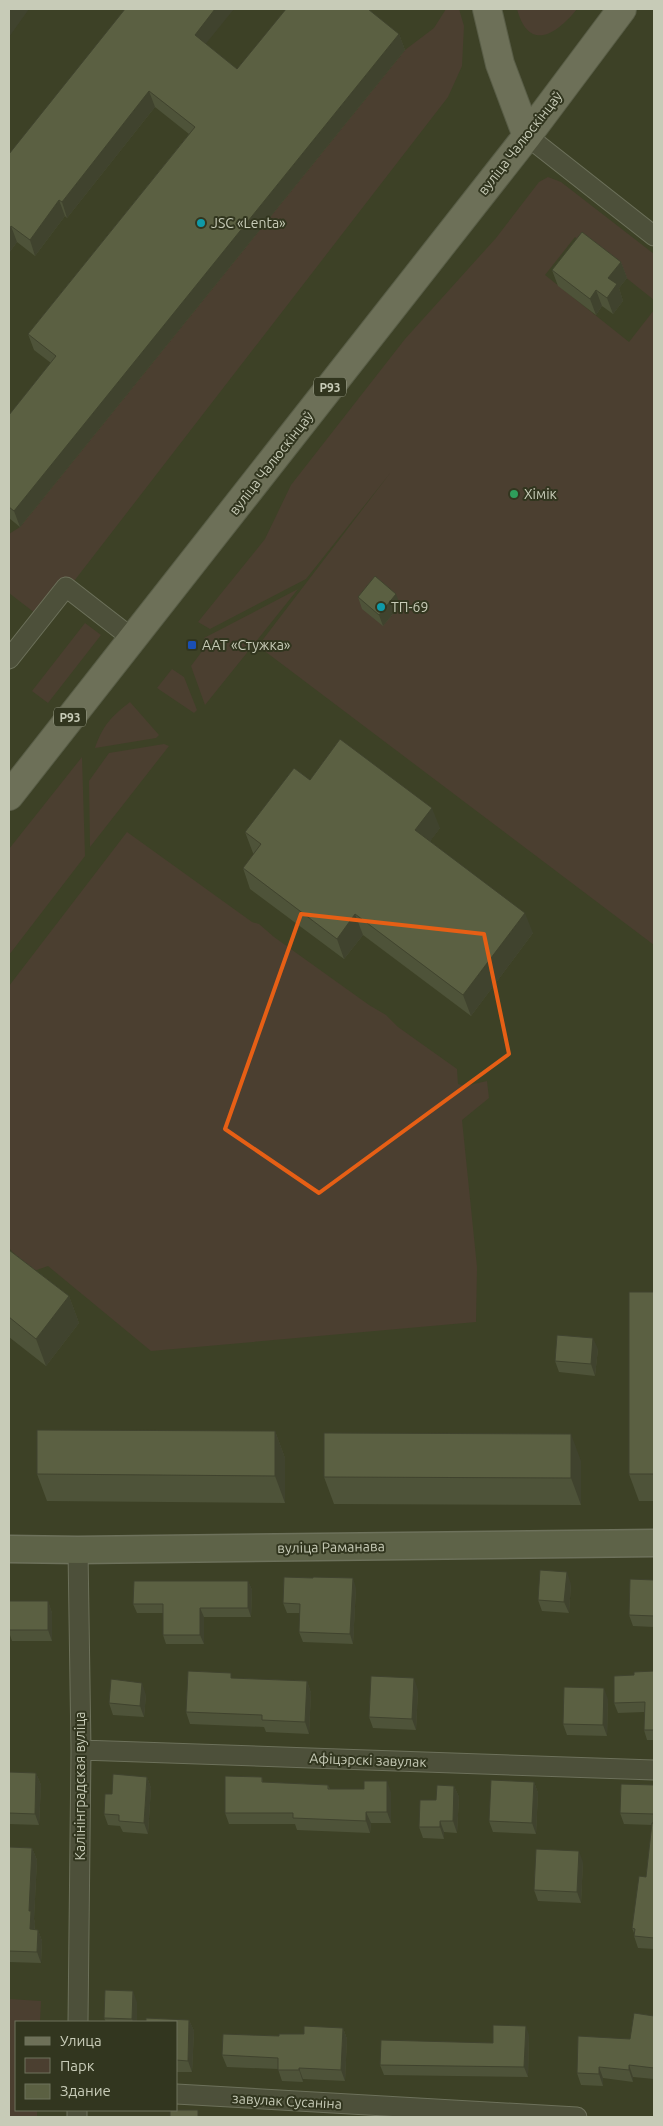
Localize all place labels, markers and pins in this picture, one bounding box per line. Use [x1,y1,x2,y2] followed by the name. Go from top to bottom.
[211,215,286,231] place label: JSC «Lenta»
[195,217,207,229] marker: JSC «Lenta»
[524,486,557,502] place label: Хімік
[508,488,520,500] marker: Хімік
[391,599,428,615] place label: ТП-69
[375,601,387,613] marker: ТП-69
[202,637,291,653] place label: ААТ «Стужка»
[186,639,198,651] marker: ААТ «Стужка»

